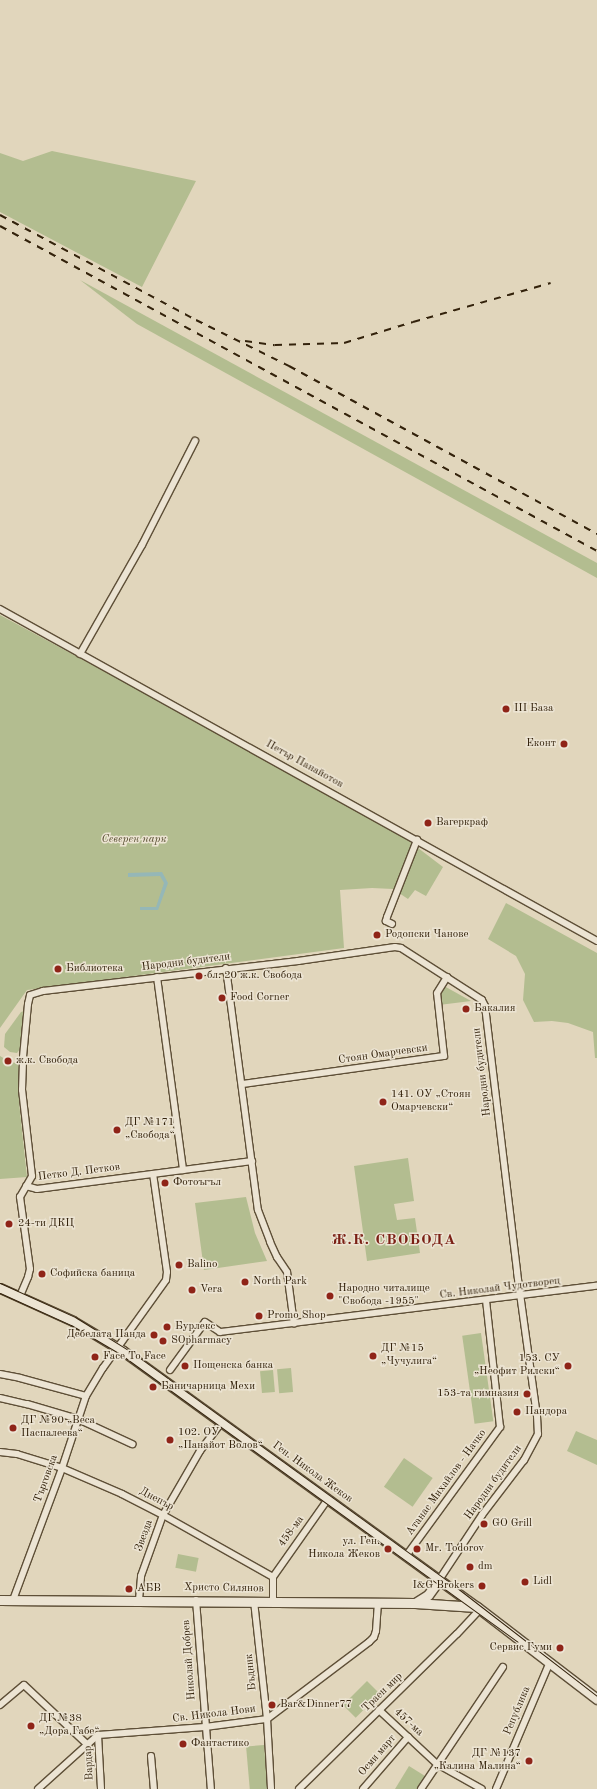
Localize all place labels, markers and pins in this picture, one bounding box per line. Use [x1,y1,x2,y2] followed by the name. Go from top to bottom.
[514,702,554,716] place label: III База
[501,704,511,714] marker: III База
[526,737,556,751] place label: Еконт
[559,739,569,749] marker: Еконт
[436,816,488,830] place label: Вагеркраф
[423,818,433,828] marker: Вагеркраф
[385,928,469,942] place label: Родопски Чанове
[372,930,382,940] marker: Родопски Чанове
[66,962,123,976] place label: Библиотека
[53,964,63,974] marker: Библиотека
[207,969,302,983] place label: бл. 20 ж.к. Свобода
[194,971,204,981] marker: бл. 20 ж.к. Свобода
[230,991,289,1005] place label: Food Corner
[217,993,227,1003] marker: Food Corner
[474,1002,515,1016] place label: Бакалия
[461,1004,471,1014] marker: Бакалия
[16,1054,78,1068] place label: ж.к. Свобода
[3,1056,13,1066] marker: ж.к. Свобода
[391,1089,470,1115] place label: 141. ОУ „Стоян Омарчевски“
[378,1097,388,1107] marker: 141. ОУ „Стоян Омарчевски“
[125,1117,175,1143] place label: ДГ №171 „Свобода“
[112,1125,122,1135] marker: ДГ №171 „Свобода“
[173,1176,221,1190] place label: Фотоъгъл
[160,1178,170,1188] marker: Фотоъгъл
[18,1217,74,1231] place label: 24-ти ДКЦ
[3,1218,15,1230] marker: 24-ти ДКЦ
[187,1258,217,1272] place label: Balino
[174,1260,184,1270] marker: Balino
[50,1267,135,1281] place label: Софийска баница
[37,1269,47,1279] marker: Софийска баница
[253,1275,307,1289] place label: North Park
[240,1277,250,1287] marker: North Park
[200,1283,222,1297] place label: Vera
[338,1283,430,1309] place label: Народно читалище "Свобода -1955"
[187,1285,197,1295] marker: Vera
[325,1291,335,1301] marker: Народно читалище "Свобода -1955"
[267,1309,326,1323] place label: Promo Shop
[254,1311,264,1321] marker: Promo Shop
[175,1320,215,1334] place label: Бурлекс
[162,1322,172,1332] marker: Бурлекс
[67,1328,146,1342] place label: Дебелата Панда
[149,1330,159,1340] marker: Дебелата Панда
[171,1334,232,1348] place label: SOpharmacy
[158,1336,168,1346] marker: SOpharmacy
[381,1343,437,1369] place label: ДГ №15 „Чучулига“
[103,1350,166,1364] place label: Face To Face
[368,1351,378,1361] marker: ДГ №15 „Чучулига“
[90,1352,100,1362] marker: Face To Face
[474,1353,560,1379] place label: 153. СУ „Неофит Рилски“
[193,1359,273,1373] place label: Пощенска банка
[180,1361,190,1371] marker: Пощенска банка
[563,1361,573,1371] marker: 153. СУ „Неофит Рилски“
[161,1380,255,1394] place label: Баничарница Мехи
[148,1382,158,1392] marker: Баничарница Мехи
[437,1387,519,1401] place label: 153-та гимназия
[522,1389,532,1399] marker: 153-та гимназия
[525,1405,567,1419] place label: Пандора
[512,1407,522,1417] marker: Пандора
[21,1415,95,1441] place label: ДГ №90 „Веса Паспалеева“
[8,1423,18,1433] marker: ДГ №90 „Веса Паспалеева“
[178,1427,263,1453] place label: 102. ОУ „Панайот Волов“
[165,1435,175,1445] marker: 102. ОУ „Панайот Волов“
[492,1517,532,1531] place label: GO Grill
[479,1519,489,1529] marker: GO Grill
[308,1536,380,1562] place label: ул. Ген. Никола Жеков
[425,1542,484,1556] place label: Mr. Todorov
[383,1544,393,1554] marker: ул. Ген. Никола Жеков
[412,1544,422,1554] marker: Mr. Todorov
[478,1560,492,1574] place label: dm
[465,1562,475,1572] marker: dm
[533,1575,552,1589] place label: Lidl
[520,1577,530,1587] marker: Lidl
[412,1579,474,1593] place label: I&G Brokers
[477,1581,487,1591] marker: I&G Brokers
[137,1582,161,1596] place label: АБВ
[124,1584,134,1594] marker: АБВ
[490,1641,552,1655] place label: Сервис Гуми
[555,1643,565,1653] marker: Сервис Гуми
[280,1698,352,1712] place label: Bar&Dinner77
[267,1700,277,1710] marker: Bar&Dinner77
[39,1713,100,1739] place label: ДГ №38 „Дора Габе“
[26,1721,36,1731] marker: ДГ №38 „Дора Габе“
[191,1737,249,1751] place label: Фантастико
[178,1739,188,1749] marker: Фантастико
[434,1748,521,1774] place label: ДГ №137 „Калина Малина“
[524,1756,534,1766] marker: ДГ №137 „Калина Малина“

